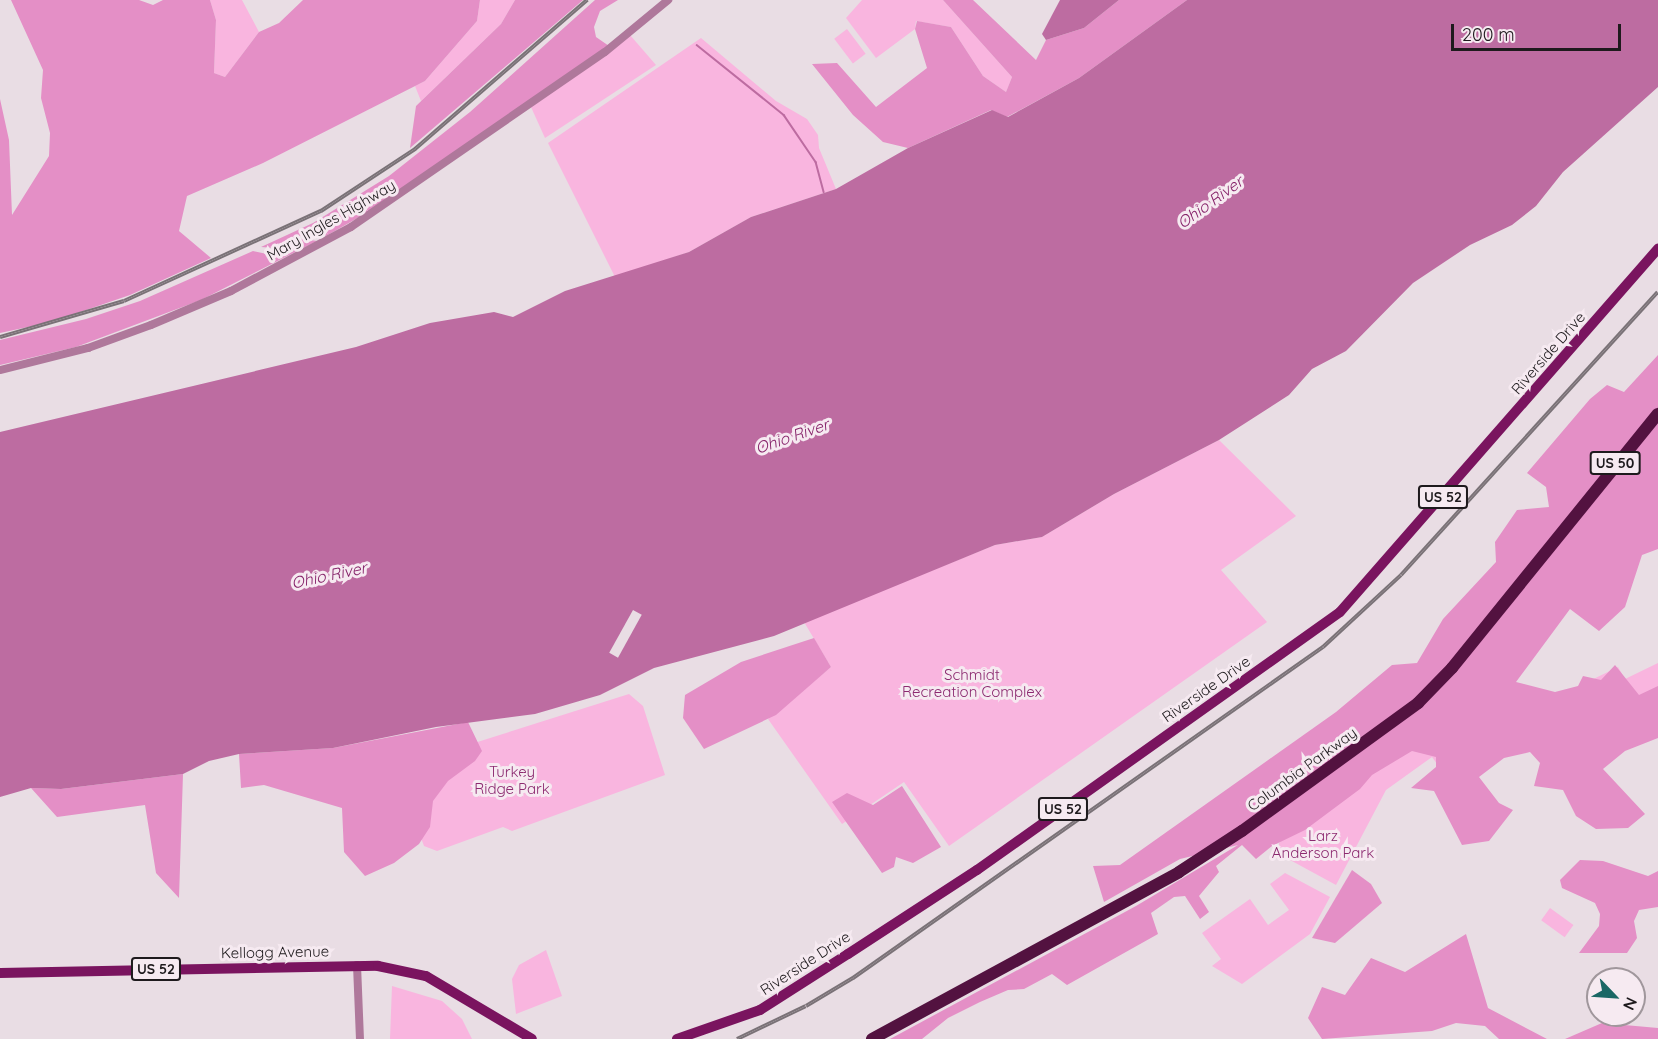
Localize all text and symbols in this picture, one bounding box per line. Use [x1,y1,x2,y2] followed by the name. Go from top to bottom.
[1454,12,1624,50] scale bar
[1462,23,1515,46] text: 200 m
[1173,172,1247,232] water label: Ohio River
[264,176,398,264] street label: Mary Ingles Highway
[1507,308,1589,398] street label: Riverside Drive
[753,414,831,458] water label: Ohio River
[1590,452,1640,474] road number: US 50
[1418,486,1468,508] road number: US 52
[290,558,368,592] water label: Ohio River
[1158,652,1254,726] street label: Riverside Drive
[902,665,1042,700] park label: Schmidt Recreation Complex
[1244,723,1360,815] street label: Columbia Parkway
[474,762,550,797] park label: Turkey Ridge Park
[1038,798,1088,820] road number: US 52
[1272,826,1374,861] park label: Larz Anderson Park
[757,927,853,999] street label: Riverside Drive
[221,942,329,962] street label: Kellogg Avenue
[130,958,182,980] road number: US 52
[1586,967,1646,1027] north arrow
[1619,994,1642,1013] text: N

